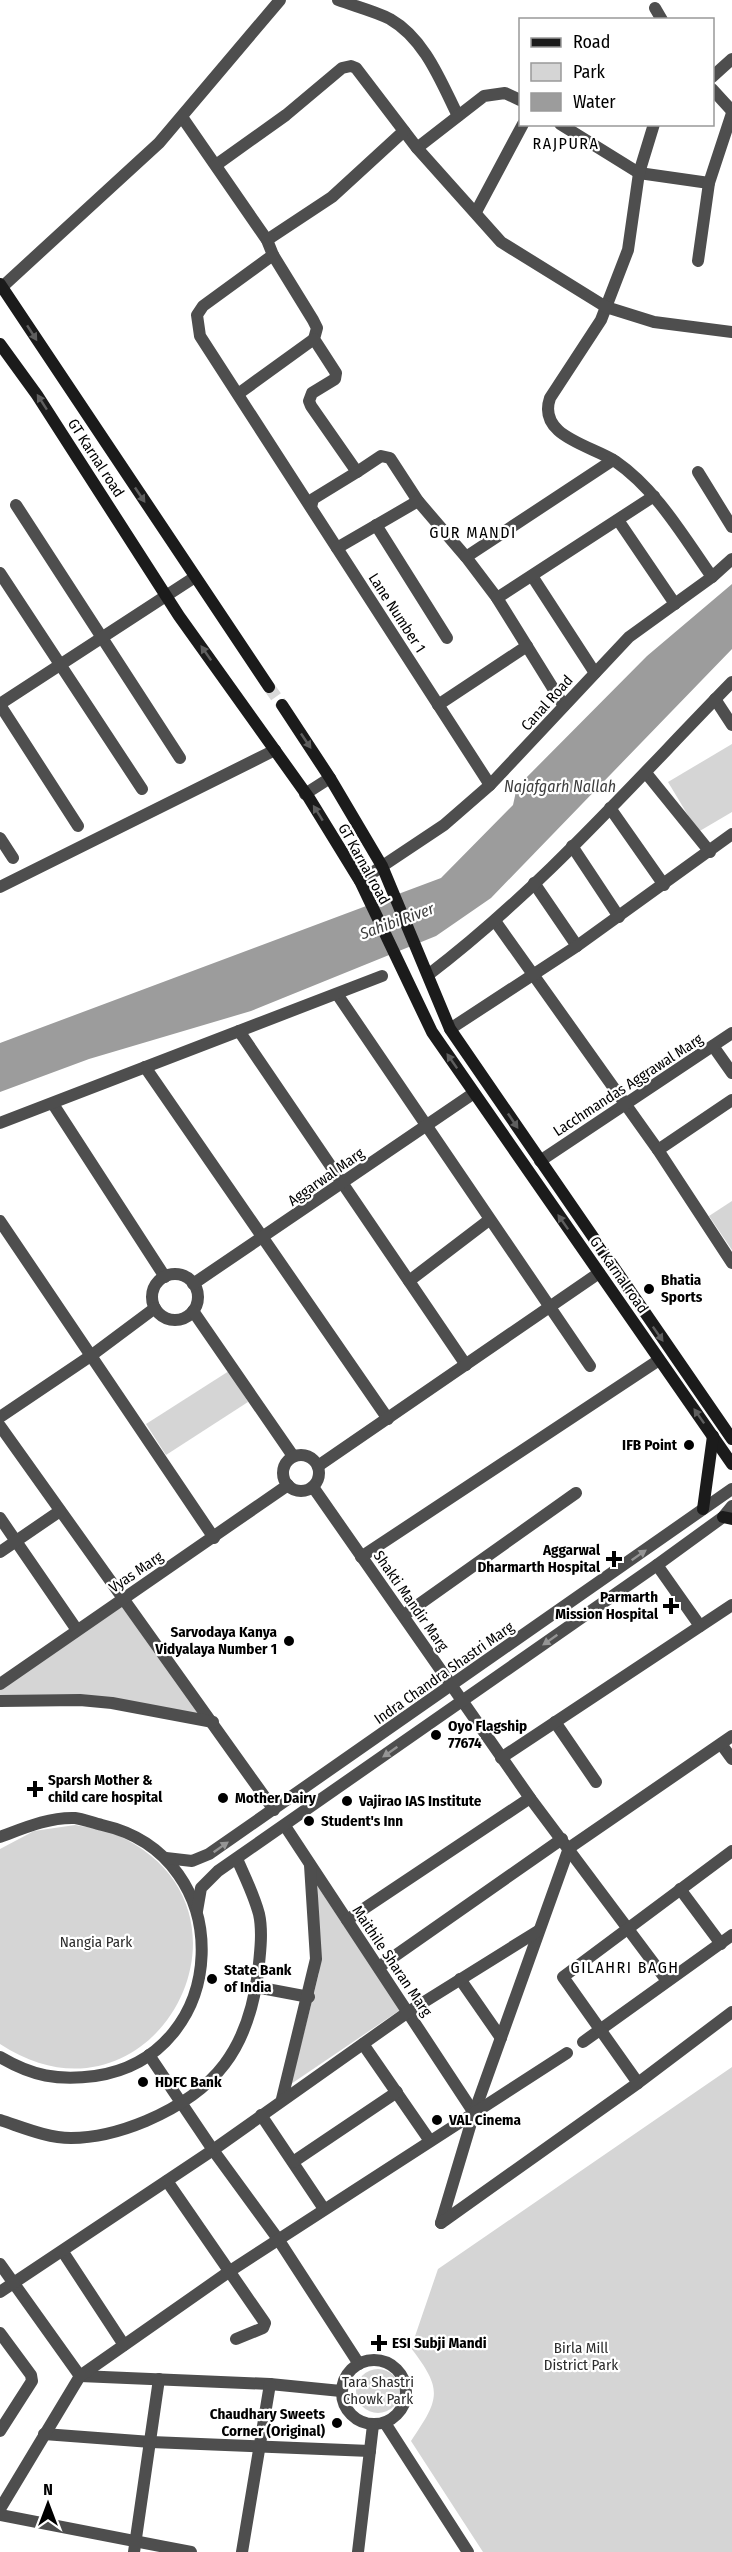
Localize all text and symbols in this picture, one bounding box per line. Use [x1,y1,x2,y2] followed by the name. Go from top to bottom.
[519,18,714,126] legend
[573,31,610,53] text: Road
[573,61,606,83] text: Park
[573,91,616,113] text: Water
[533,134,599,153] district label: RAJPURA
[26,325,37,341] one-way arrow
[36,394,47,410] one-way arrow
[64,415,128,501] street label: GT Karnal road
[134,487,145,503] one-way arrow
[429,523,517,542] district label: GUR MANDI
[365,570,429,656] street label: Lane Number 1
[201,645,212,661] one-way arrow
[517,672,577,734] street label: Canal Road
[300,733,312,749] one-way arrow
[504,777,616,796] water label: Najafgarh Nallah
[312,805,323,821] one-way arrow
[334,820,394,908] street label: GT Karnal road
[356,899,437,944] water label: Sahibi River
[550,1030,706,1140] street label: Lacchmandas Aggrawal Marg
[446,1054,458,1070] one-way arrow
[507,1112,519,1128] one-way arrow
[285,1144,367,1210] street label: Aggarwal Marg
[557,1214,569,1230] one-way arrow
[586,1233,652,1317] street label: GT Karnal road
[661,1271,703,1306] place label: Bhatia Sports
[642,1282,656,1296] marker: Bhatia Sports
[652,1326,663,1342] one-way arrow
[693,1409,705,1424] one-way arrow
[622,1436,678,1454] place label: IFB Point
[682,1438,696,1452] marker: IFB Point
[477,1541,601,1576] place label: Aggarwal Dharmarth Hospital
[106,1547,166,1597] street label: Vyas Marg
[370,1547,452,1655] street label: Shakti Mandir Marg
[605,1550,623,1568] marker: Aggarwal Dharmarth Hospital
[631,1550,647,1561] one-way arrow
[555,1588,659,1623] place label: Parmarth Mission Hospital
[662,1597,680,1615] marker: Parmarth Mission Hospital
[371,1618,517,1728] street label: Indra Chandra Shastri Marg
[154,1623,278,1658] place label: Sarvodaya Kanya Vidyalaya Number 1
[282,1634,296,1648] marker: Sarvodaya Kanya Vidyalaya Number 1
[542,1634,558,1645] one-way arrow
[448,1717,527,1752] place label: Oyo Flagship 77674
[429,1728,443,1742] marker: Oyo Flagship 77674
[383,1746,399,1758] one-way arrow
[48,1771,163,1806] place label: Sparsh Mother & child care hospital
[26,1780,44,1798] marker: Sparsh Mother & child care hospital
[235,1789,317,1807] place label: Mother Dairy
[216,1791,230,1805] marker: Mother Dairy
[358,1792,482,1810] place label: Vajirao IAS Institute
[340,1794,354,1808] marker: Vajirao IAS Institute
[321,1812,403,1830] place label: Student's Inn
[302,1814,316,1828] marker: Student's Inn
[212,1841,228,1853] one-way arrow
[348,1902,436,2020] street label: Maithile Sharan Marg
[60,1933,132,1951] park label: Nangia Park
[570,1958,680,1977] district label: GILAHRI BAGH
[224,1961,292,1996] place label: State Bank of India
[205,1972,219,1986] marker: State Bank of India
[155,2073,222,2091] place label: HDFC Bank
[136,2075,150,2089] marker: HDFC Bank
[448,2111,522,2129] place label: VAL Cinema
[430,2113,444,2127] marker: VAL Cinema
[370,2334,388,2352] marker: ESI Subji Mandi
[392,2334,487,2352] place label: ESI Subji Mandi
[544,2339,618,2374] park label: Birla Mill District Park
[342,2373,414,2408] park label: Tara Shastri Chowk Park
[210,2405,325,2440] place label: Chaudhary Sweets Corner (Original)
[330,2416,344,2430] marker: Chaudhary Sweets Corner (Original)
[18,2474,78,2534] north arrow
[43,2480,53,2499] text: N

